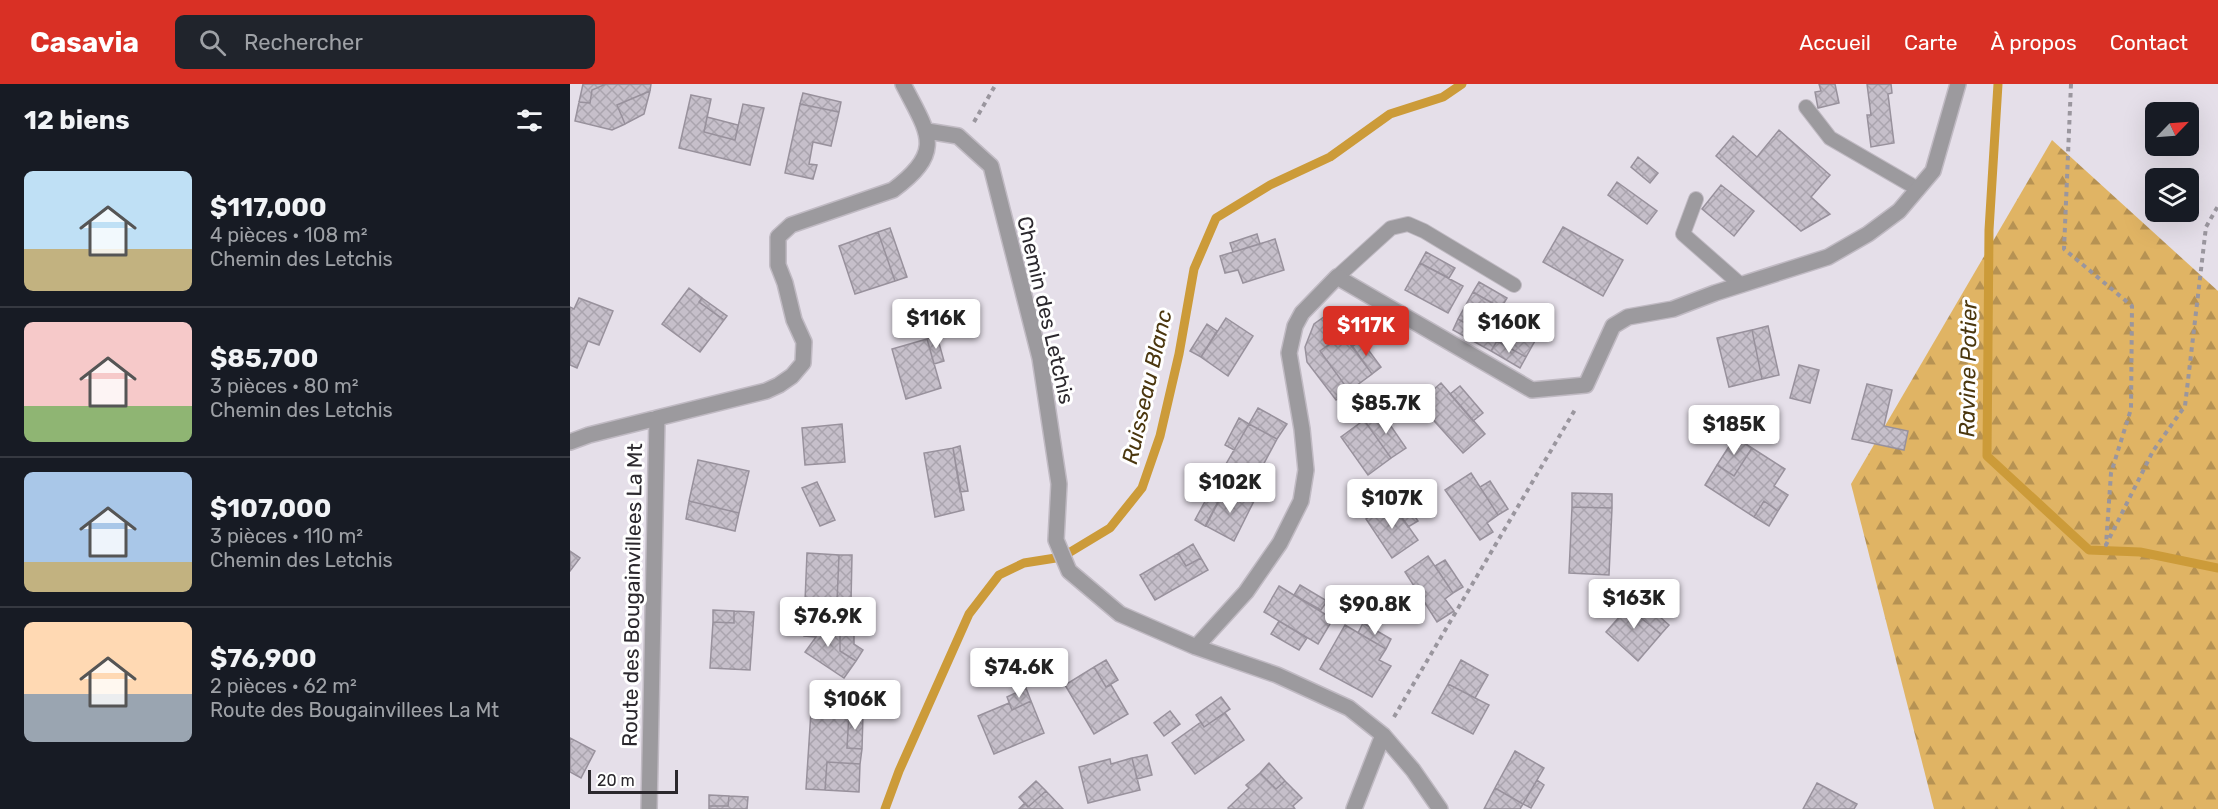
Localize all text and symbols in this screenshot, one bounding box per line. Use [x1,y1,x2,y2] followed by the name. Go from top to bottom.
[175,15,595,69] search box
[30,26,139,59] text: Casavia
[196,26,229,59] icon: search
[244,29,363,56] text: Rechercher
[1799,30,1871,55] text: Accueil
[1904,30,1957,55] text: Carte
[1990,30,2077,55] text: À propos
[2110,30,2188,55] text: Contact
[2145,102,2199,156] north arrow
[2145,102,2199,222] map controls
[513,104,546,137] icon: filters
[24,105,130,136] text: 12 biens
[2145,168,2199,222] button: layers
[210,192,327,223] text: $117,000
[72,195,144,267] icon: home
[1012,214,1080,406] street label: Chemin des Letchis
[210,223,368,247] text: 4 pièces · 108 m²
[210,247,393,271] text: Chemin des Letchis
[894,299,978,350] pin: $116K
[1953,299,1983,438] water label: Ravine Potier
[1467,303,1551,354] pin: $160K
[906,306,966,330] text: $116K
[1324,306,1408,357] pin: $117K
[1116,307,1178,467] water label: Ruisseau Blanc
[1477,310,1541,334] text: $160K
[1337,313,1395,337] text: $117K
[210,343,318,374] text: $85,700
[72,346,144,418] icon: home
[210,374,359,398] text: 3 pièces · 80 m²
[1337,384,1435,435] pin: $85.7K
[1351,391,1421,415] text: $85.7K
[210,398,393,422] text: Chemin des Letchis
[1692,405,1776,456] pin: $185K
[1702,412,1766,436] text: $185K
[617,443,647,747] street label: Route des Bougainvillees La Mt
[1188,463,1272,514] pin: $102K
[1198,470,1262,494] text: $102K
[1350,479,1434,530] pin: $107K
[1361,486,1423,510] text: $107K
[210,493,331,524] text: $107,000
[72,496,144,568] icon: home
[210,524,363,548] text: 3 pièces · 110 m²
[210,548,393,572] text: Chemin des Letchis
[1592,579,1676,630] pin: $163K
[1326,585,1424,636] pin: $90.8K
[1603,586,1665,610] text: $163K
[1339,592,1411,616] text: $90.8K
[779,597,877,648] pin: $76.9K
[794,604,862,628] text: $76.9K
[210,643,317,674] text: $76,900
[72,646,144,718] icon: home
[970,648,1068,699] pin: $74.6K
[984,655,1054,679] text: $74.6K
[210,674,357,698] text: 2 pièces · 62 m²
[813,680,897,731] pin: $106K
[823,687,887,711] text: $106K
[210,698,499,722] text: Route des Bougainvillees La Mt
[588,767,678,794] scale bar
[597,771,635,790] text: 20 m

